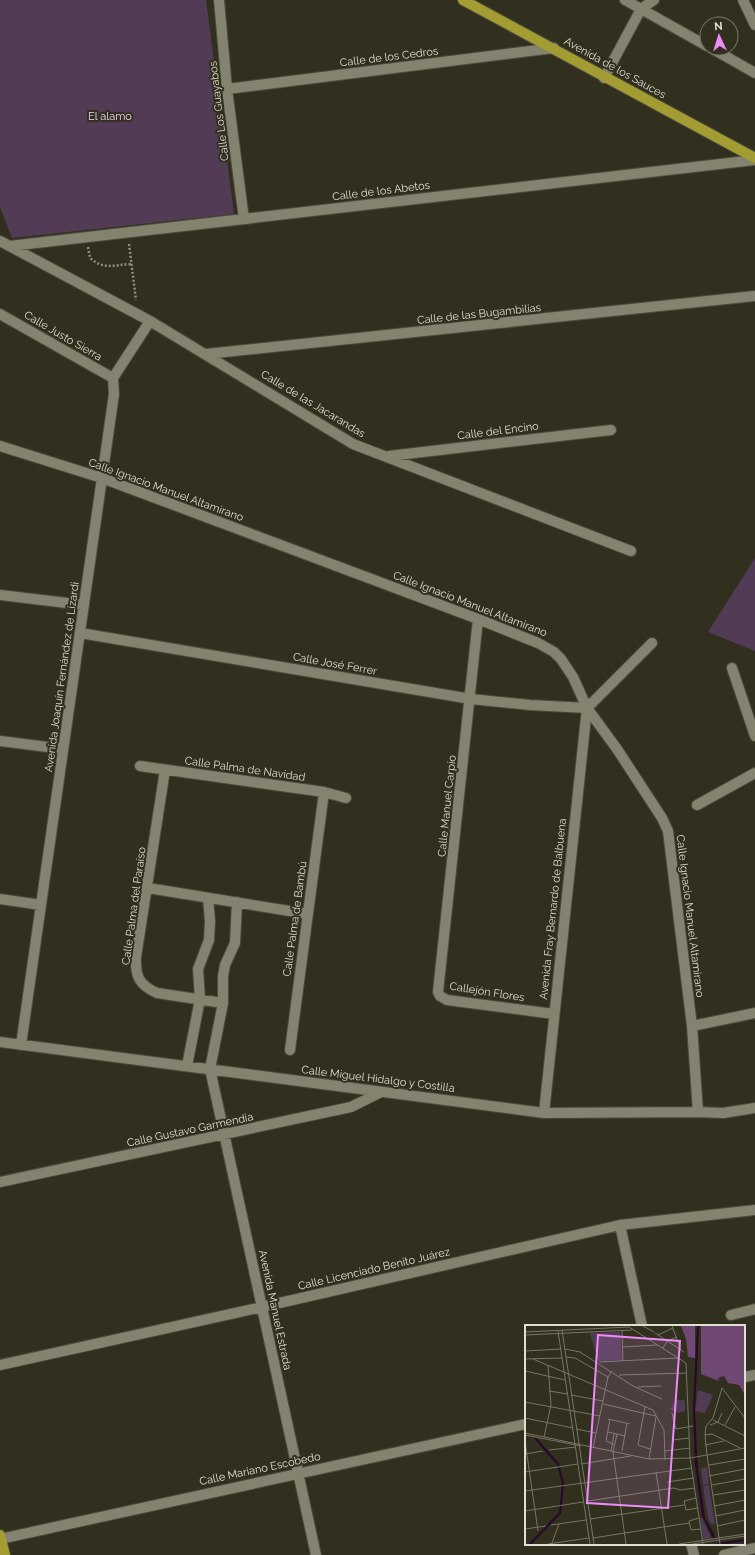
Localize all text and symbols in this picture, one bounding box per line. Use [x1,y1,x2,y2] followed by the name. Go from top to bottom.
[699,16,739,56] north arrow
[714,20,723,33] text: N
[562,35,668,101] street label: Avenida de los Sauces
[339,45,439,69] street label: Calle de los Cedros
[206,60,232,162] street label: Calle Los Guayabos
[88,110,132,123] park label: El alamo
[331,179,431,203] street label: Calle de los Abetos
[416,301,542,327] street label: Calle de las Bugambilias
[22,308,104,364] street label: Calle Justo Sierra
[259,368,367,440] street label: Calle de las Jacarandas
[457,419,540,442] street label: Calle del Encino
[87,456,246,524] street label: Calle Ignacio Manuel Altamirano
[391,569,549,640] street label: Calle Ignacio Manuel Altamirano
[42,581,82,773] street label: Avenida Joaquín Fernández de Lizardi
[292,650,378,678] street label: Calle José Ferrer
[184,754,306,784] street label: Calle Palma de Navidad
[435,754,459,858] street label: Calle Manuel Carpio
[537,818,569,1000] street label: Avenida Fray Bernardo de Balbuena
[674,834,706,999] street label: Calle Ignacio Manuel Altamirano
[119,846,149,966] street label: Calle Palma del Paraíso
[280,860,310,978] street label: Calle Palma de Bambú
[449,980,525,1004] street label: Callejón Flores
[301,1063,455,1095] street label: Calle Miguel Hidalgo y Costilla
[126,1110,254,1150] street label: Calle Gustavo Garmendia
[297,1245,452,1293] street label: Calle Licenciado Benito Juárez
[256,1249,294,1371] street label: Avenida Manuel Estrada
[525,1325,745,1545] inset map
[198,1450,322,1488] street label: Calle Mariano Escobedo

